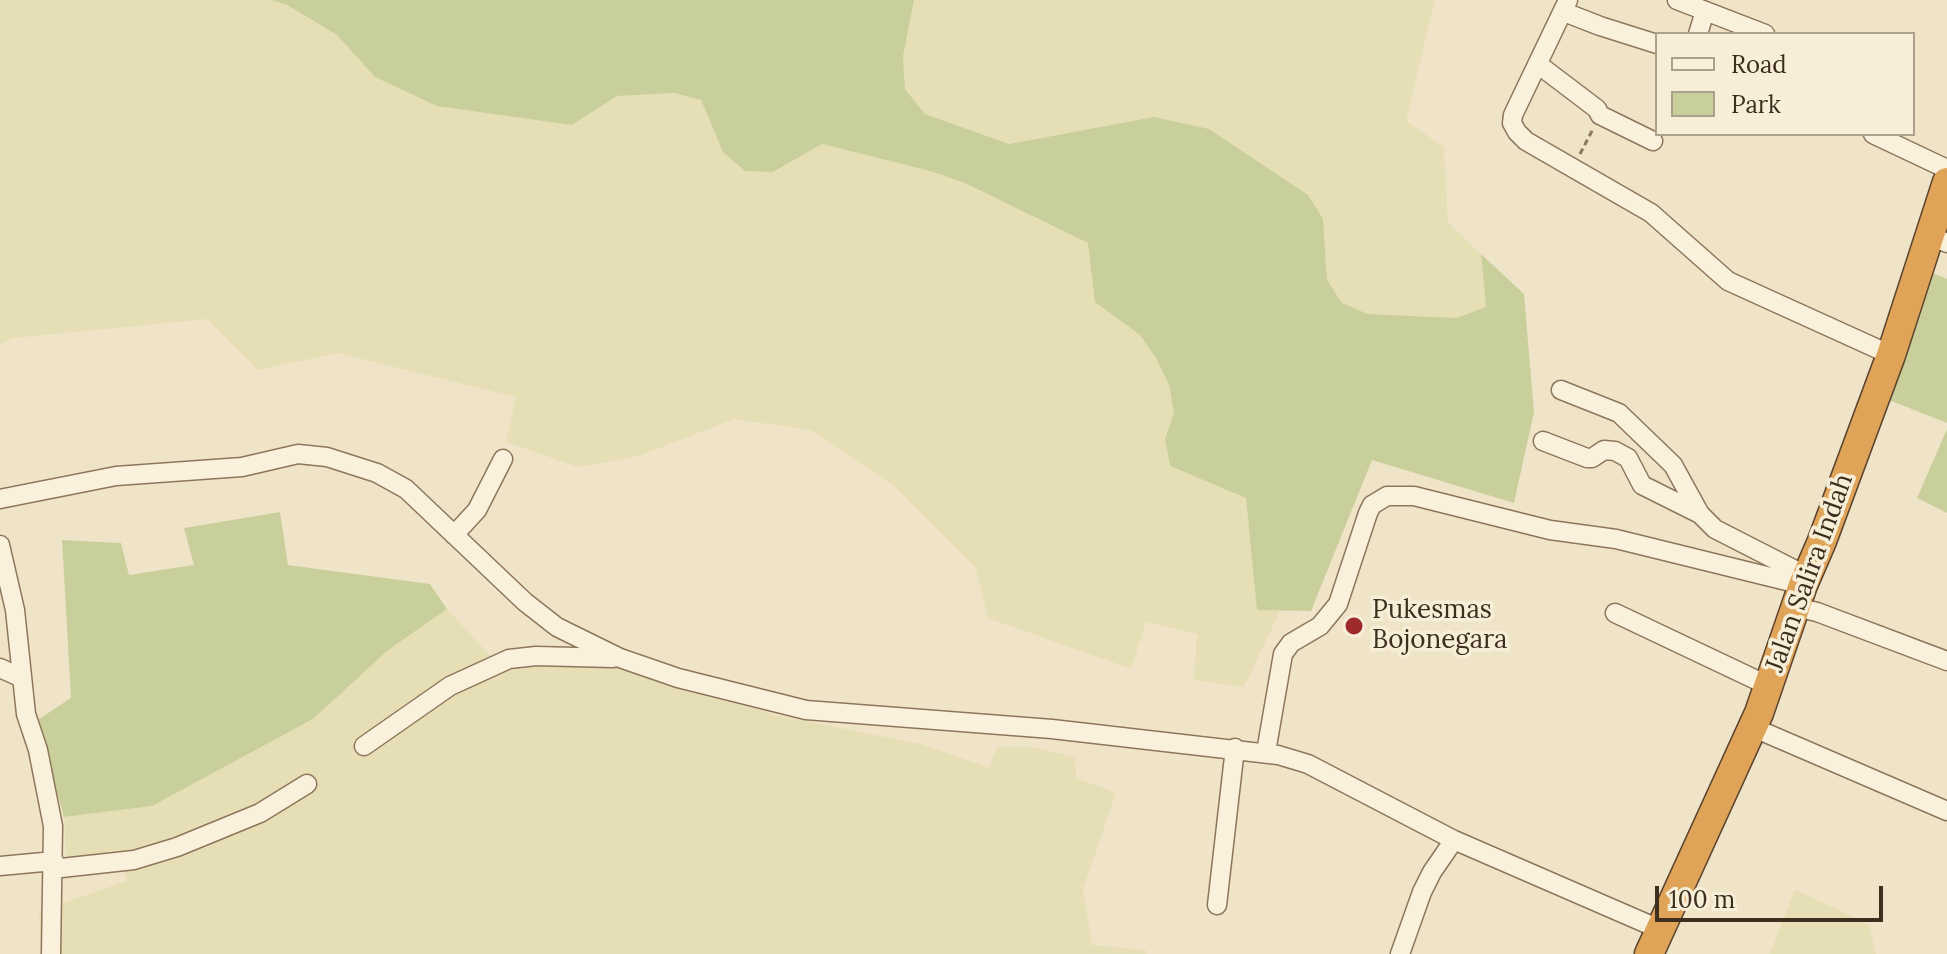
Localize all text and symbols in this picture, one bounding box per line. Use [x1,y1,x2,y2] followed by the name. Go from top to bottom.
[1655,32,1915,136] legend
[1731,49,1787,80] text: Road
[1731,89,1781,120] text: Park
[1760,470,1860,676] street label: Jalan Salira Indah
[1372,595,1508,656] place label: Pukesmas Bojonegara
[1343,615,1365,637] marker: Pukesmas Bojonegara
[1659,870,1887,920] scale bar
[1669,884,1735,915] text: 100 m

